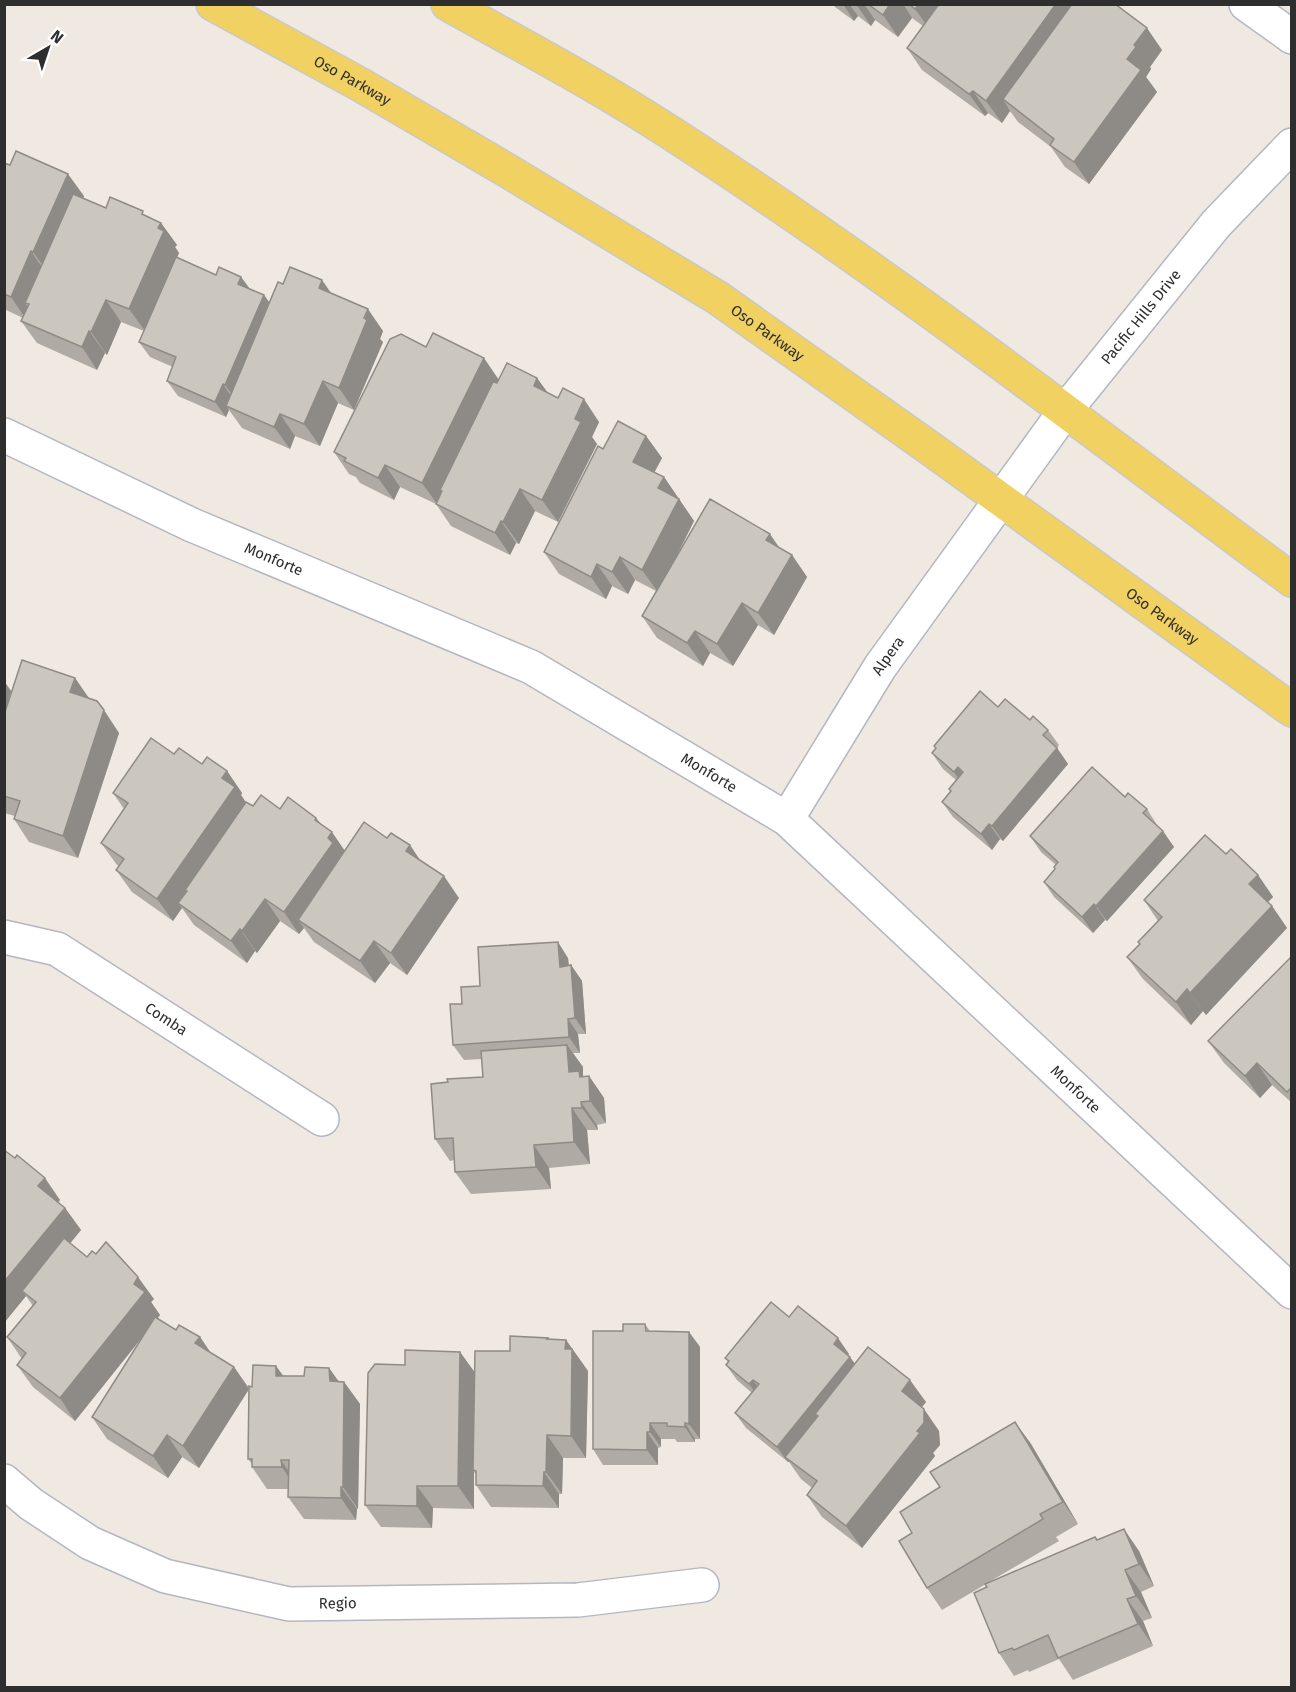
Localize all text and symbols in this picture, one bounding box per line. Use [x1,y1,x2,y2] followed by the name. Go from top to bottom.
[18,18,78,78] north arrow
[47,26,67,47] text: N
[311,52,395,110] street label: Oso Parkway
[1097,266,1185,368] street label: Pacific Hills Drive
[727,301,808,365] street label: Oso Parkway
[242,539,306,580] street label: Monforte
[1122,584,1203,649] street label: Oso Parkway
[868,633,908,678] street label: Alpera
[678,749,740,796] street label: Monforte
[142,999,191,1039] street label: Comba
[1047,1061,1104,1117] street label: Monforte
[319,1594,357,1613] street label: Regio

